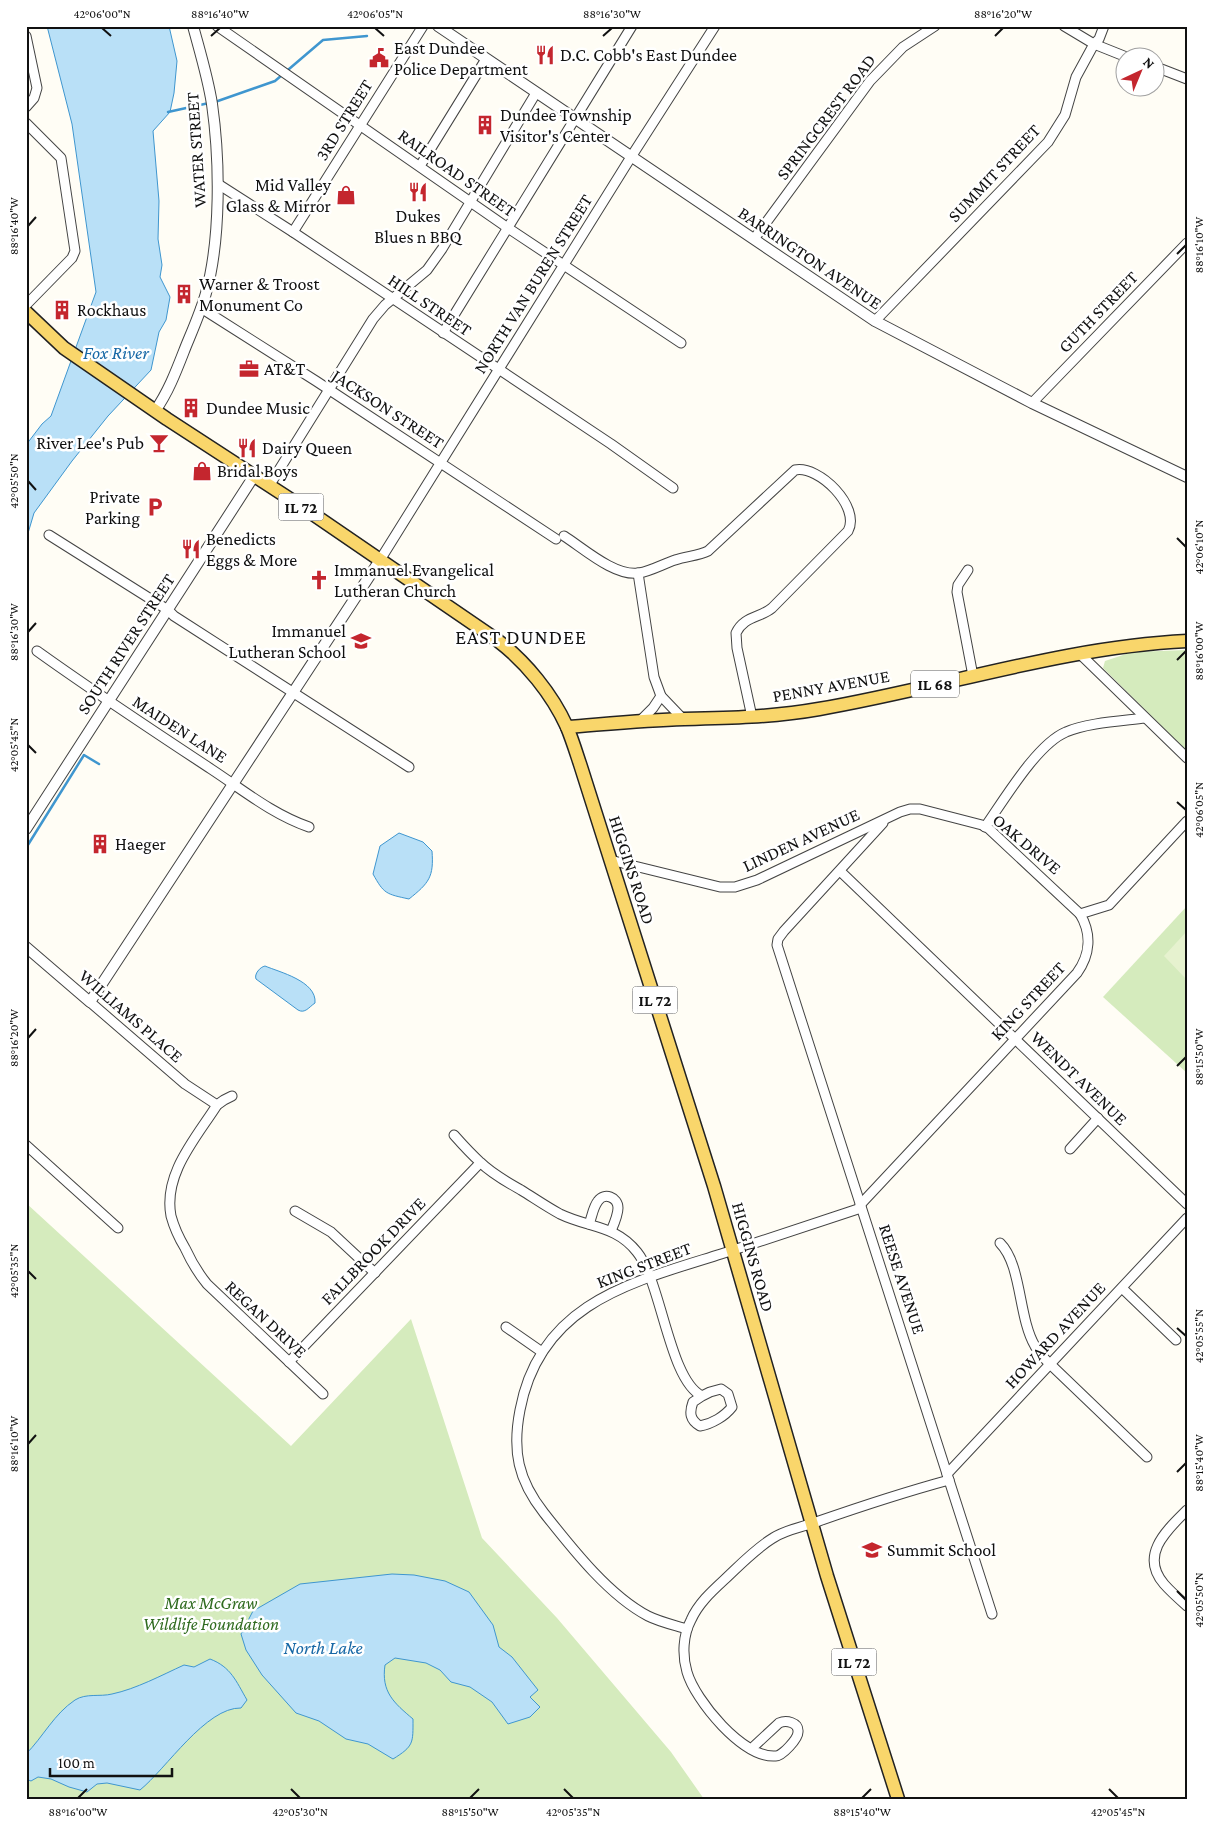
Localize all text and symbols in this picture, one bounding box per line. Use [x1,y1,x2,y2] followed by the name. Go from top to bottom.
[73,7,131,21] text: 42°06'00"N
[191,7,249,21] text: 88°16'40"W
[347,7,403,21] text: 42°06'05"N
[583,7,641,21] text: 88°16'30"W
[974,7,1032,21] text: 88°16'20"W
[394,38,529,79] place label: East Dundee Police Department
[534,44,556,66] restaurant icon: D.C. Cobb's East Dundee
[560,45,737,65] place label: D.C. Cobb's East Dundee
[368,47,390,69] public building icon: East Dundee Police Department
[1116,48,1166,98] north arrow
[772,50,880,184] street label: SPRINGCREST ROAD
[1140,54,1158,72] text: N
[311,76,377,164] street label: 3RD STREET
[182,91,210,208] street label: WATER STREET
[500,105,632,146] place label: Dundee Township Visitor's Center
[474,114,496,136] building icon: Dundee Township Visitor's Center
[944,120,1044,226] street label: SUMMIT STREET
[394,125,520,221] street label: RAILROAD STREET
[226,175,332,216] place label: Mid Valley Glass & Mirror
[407,181,429,203] restaurant icon: Dukes Blues n BBQ
[335,184,357,206] shop icon: Mid Valley Glass & Mirror
[470,191,597,377] street label: NORTH VAN BUREN STREET
[7,197,21,255] text: 88°16'40"W
[734,203,886,314] street label: BARRINGTON AVENUE
[374,206,463,247] place label: Dukes Blues n BBQ
[1192,217,1206,273] text: 88°16'10"W
[1054,267,1142,357] street label: GUTH STREET
[385,270,476,340] street label: HILL STREET
[199,274,320,315] place label: Warner & Troost Monument Co
[173,283,195,305] building icon: Warner & Troost Monument Co
[51,299,73,321] building icon: Rockhaus
[77,300,146,320] place label: Rockhaus
[83,342,150,363] water label: Fox River
[238,358,260,380] office icon: AT&T
[264,359,305,379] place label: AT&T
[327,364,448,453] street label: JACKSON STREET
[180,397,202,419] building icon: Dundee Music
[206,398,310,418] place label: Dundee Music
[148,432,170,454] bar icon: River Lee's Pub
[36,433,144,453] place label: River Lee's Pub
[236,437,258,459] restaurant icon: Dairy Queen
[262,438,353,458] place label: Dairy Queen
[7,453,21,509] text: 42°05'50"N
[191,460,213,482] shop icon: Bridal Boys
[217,461,298,481] place label: Bridal Boys
[85,487,140,528] place label: Private Parking
[278,494,324,520] road number: IL 72
[144,496,166,518] parking icon: Private Parking
[1192,520,1206,574] text: 42°06'10"N
[206,529,297,570] place label: Benedicts Eggs & More
[180,538,202,560] restaurant icon: Benedicts Eggs & More
[334,560,494,601] place label: Immanuel Evangelical Lutheran Church
[308,569,330,591] church icon: Immanuel Evangelical Lutheran Church
[73,570,179,718] street label: SOUTH RIVER STREET
[7,603,21,661] text: 88°16'30"W
[229,621,346,662] place label: Immanuel Lutheran School
[1192,622,1206,680] text: 88°16'00"W
[455,626,587,648] district label: EAST DUNDEE
[350,630,372,652] school or university icon: Immanuel Lutheran School
[771,666,891,706] street label: PENNY AVENUE
[911,671,959,698] road number: IL 68
[129,691,231,767] street label: MAIDEN LANE
[7,718,21,772] text: 42°05'45"N
[1192,782,1206,838] text: 42°06'05"N
[739,804,863,876] street label: LINDEN AVENUE
[989,810,1066,879] street label: OAK DRIVE
[605,813,659,927] street label: HIGGINS ROAD
[89,833,111,855] building icon: Haeger
[115,834,167,854] place label: Haeger
[987,958,1069,1044] street label: KING STREET
[75,966,187,1067] street label: WILLIAMS PLACE
[632,986,678,1014] road number: IL 72
[7,1009,21,1067] text: 88°16'20"W
[1027,1027,1132,1129] street label: WENDT AVENUE
[1192,1028,1206,1086] text: 88°15'50"W
[317,1193,430,1309] street label: FALLBROOK DRIVE
[728,1200,778,1314] street label: HIGGINS ROAD
[875,1222,929,1337] street label: REESE AVENUE
[594,1238,694,1292] street label: KING STREET
[7,1244,21,1298] text: 42°05'35"N
[221,1276,311,1362] street label: REGAN DRIVE
[1001,1277,1110,1392] street label: HOWARD AVENUE
[1192,1309,1206,1363] text: 42°05'55"N
[7,1416,21,1472] text: 88°16'10"W
[1192,1434,1206,1492] text: 88°15'40"W
[861,1539,883,1561] school or university icon: Summit School
[887,1540,996,1560] place label: Summit School
[1192,1572,1206,1628] text: 42°05'50"N
[143,1593,279,1634] park label: Max McGraw Wildlife Foundation
[283,1637,363,1658] water label: North Lake
[832,1648,876,1675] road number: IL 72
[50,1745,172,1777] scale bar
[58,1755,95,1771] text: 100 m
[49,1805,107,1819] text: 88°16'00"W
[272,1805,328,1819] text: 42°05'30"N
[441,1805,499,1819] text: 88°15'50"W
[546,1805,600,1819] text: 42°05'35"N
[833,1805,891,1819] text: 88°15'40"W
[1091,1805,1145,1819] text: 42°05'45"N

